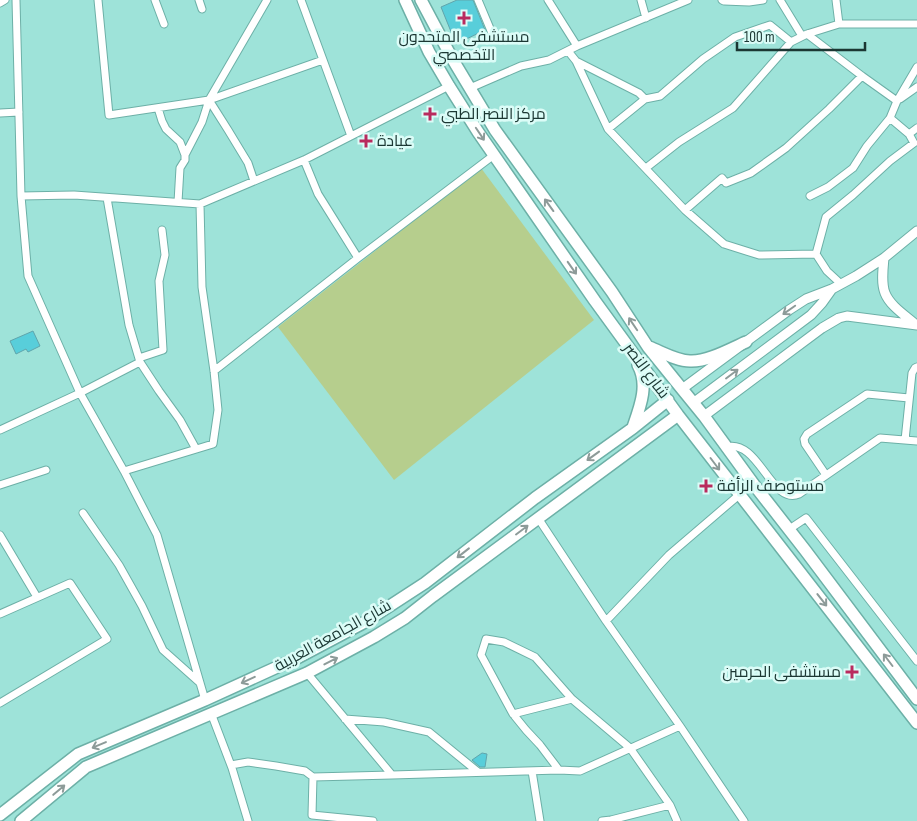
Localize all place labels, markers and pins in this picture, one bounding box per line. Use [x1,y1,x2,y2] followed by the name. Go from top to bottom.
[457,11,471,25] marker: مستشفى المتحدون التخصصي
[398,28,530,67] place label: مستشفى المتحدون التخصصي
[441,105,546,127] place label: مركز النصر الطبي
[423,107,437,121] marker: مركز النصر الطبي
[377,132,413,151] place label: عيادة
[359,134,373,148] marker: عيادة
[717,476,824,496] place label: مستوصف الرأفة
[699,479,713,493] marker: مستوصف الرأفة
[722,663,841,682] place label: مستشفى الحرمين
[845,665,859,679] marker: مستشفى الحرمين

